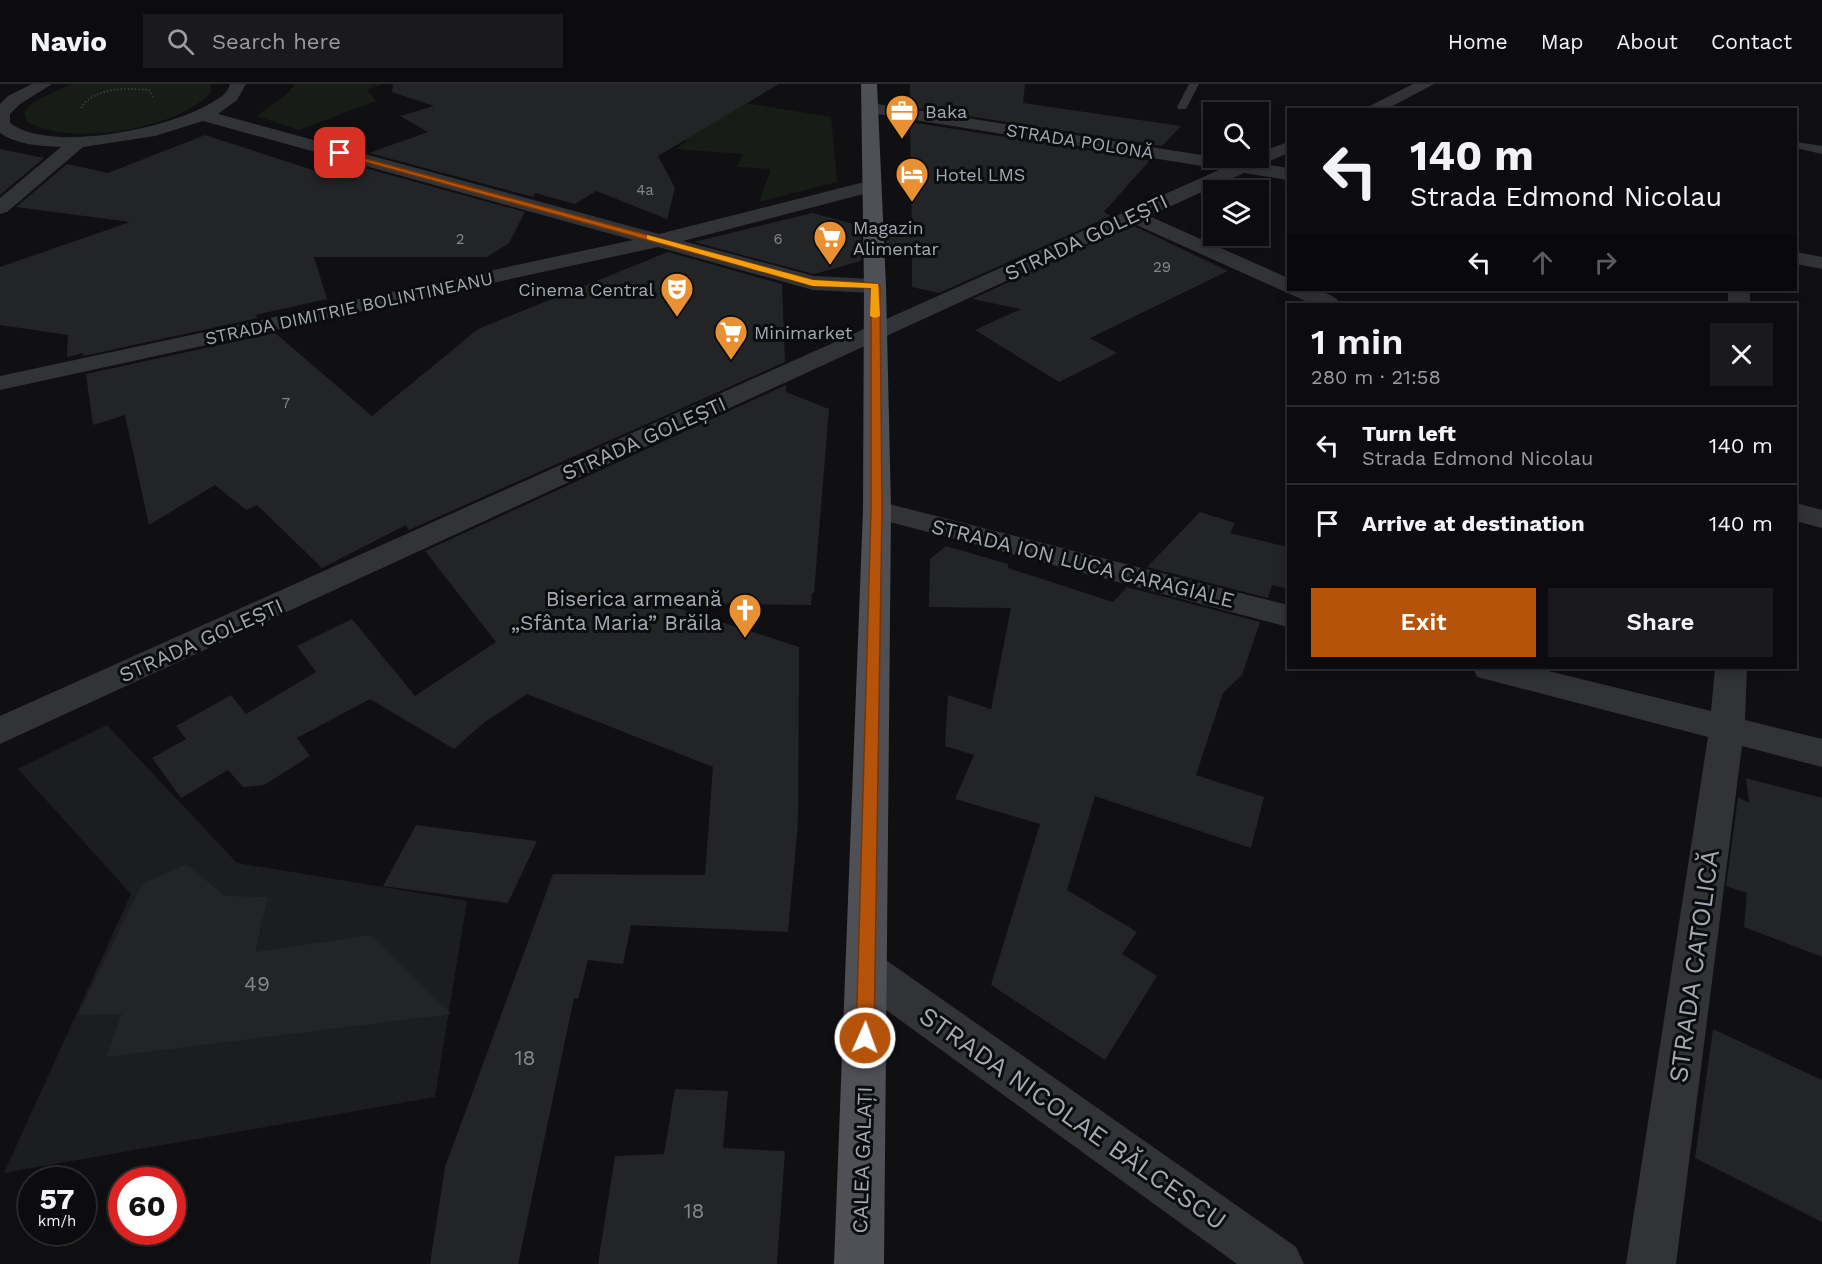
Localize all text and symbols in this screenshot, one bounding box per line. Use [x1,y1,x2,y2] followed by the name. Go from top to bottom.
[143,14,563,68] search box
[30,25,107,58] text: Navio
[164,25,197,58] icon: search
[212,29,341,54] text: Search here
[1448,29,1508,54] text: Home
[1541,29,1584,54] text: Map
[1617,29,1678,54] text: About
[1711,29,1792,54] text: Contact
[884,93,920,140] office icon: Baka
[925,101,967,122] place label: Baka
[1203,102,1269,246] map controls
[1203,102,1269,168] button: search
[1005,119,1155,163] street label: STRADA POLONĂ
[314,127,365,178] pin
[1410,131,1534,180] text: 140 m
[1311,132,1389,210] icon: left
[323,136,356,169] icon: arrive
[894,156,930,203] hotel icon: Hotel LMS
[935,164,1025,185] place label: Hotel LMS
[1203,180,1269,246] button: layers
[636,181,654,199] house number: 4a
[1410,181,1722,213] text: Strada Edmond Nicolau
[1001,188,1171,286] street label: STRADA GOLEȘTI
[853,217,939,259] place label: Magazin Alimentar
[812,219,848,266] supermarket icon: Magazin Alimentar
[456,230,464,248] house number: 2
[773,230,783,248] house number: 6
[1463,246,1496,279] icon: left
[1526,246,1559,279] icon: ahead
[1589,246,1622,279] icon: right
[1153,258,1171,276] house number: 29
[203,267,495,349] street label: STRADA DIMITRIE BOLINTINEANU
[659,271,695,318] theatre icon: Cinema Central
[518,279,654,300] place label: Cinema Central
[713,314,749,361] supermarket icon: Minimarket
[1311,321,1403,363] text: 1 min
[754,322,853,343] place label: Minimarket
[1710,323,1773,386] button: close
[1311,365,1441,389] text: 280 m · 21:58
[558,391,730,485] street label: STRADA GOLEȘTI
[282,394,290,412] house number: 7
[1362,421,1456,446] text: Turn left
[1311,429,1344,462] icon: left
[1709,433,1773,458] text: 140 m
[1362,446,1593,470] text: Strada Edmond Nicolau
[1311,507,1344,540] icon: arrive
[1362,511,1585,536] text: Arrive at destination
[1709,511,1773,536] text: 140 m
[929,513,1237,613] street label: STRADA ION LUCA CARAGIALE
[511,586,722,635] place label: Biserica armeană „Sfânta Maria” Brăila
[1311,588,1536,657] button: Exit
[1548,588,1773,657] button: Share
[727,592,763,639] church icon: Biserica armeană „Sfânta Maria” Brăila
[115,593,287,687] street label: STRADA GOLEȘTI
[1663,848,1725,1084] street label: STRADA CATOLICĂ
[244,971,270,996] house number: 49
[914,1000,1232,1236] street label: STRADA NICOLAE BĂLCESCU
[833,1006,897,1070] position arrow
[514,1045,536,1070] house number: 18
[847,1086,877,1234] street label: CALEA GALAȚI
[108,1167,186,1245] speed limit sign: 60
[40,1181,74,1216] text: 57
[683,1198,705,1223] house number: 18
[38,1212,76,1230] text: km/h

